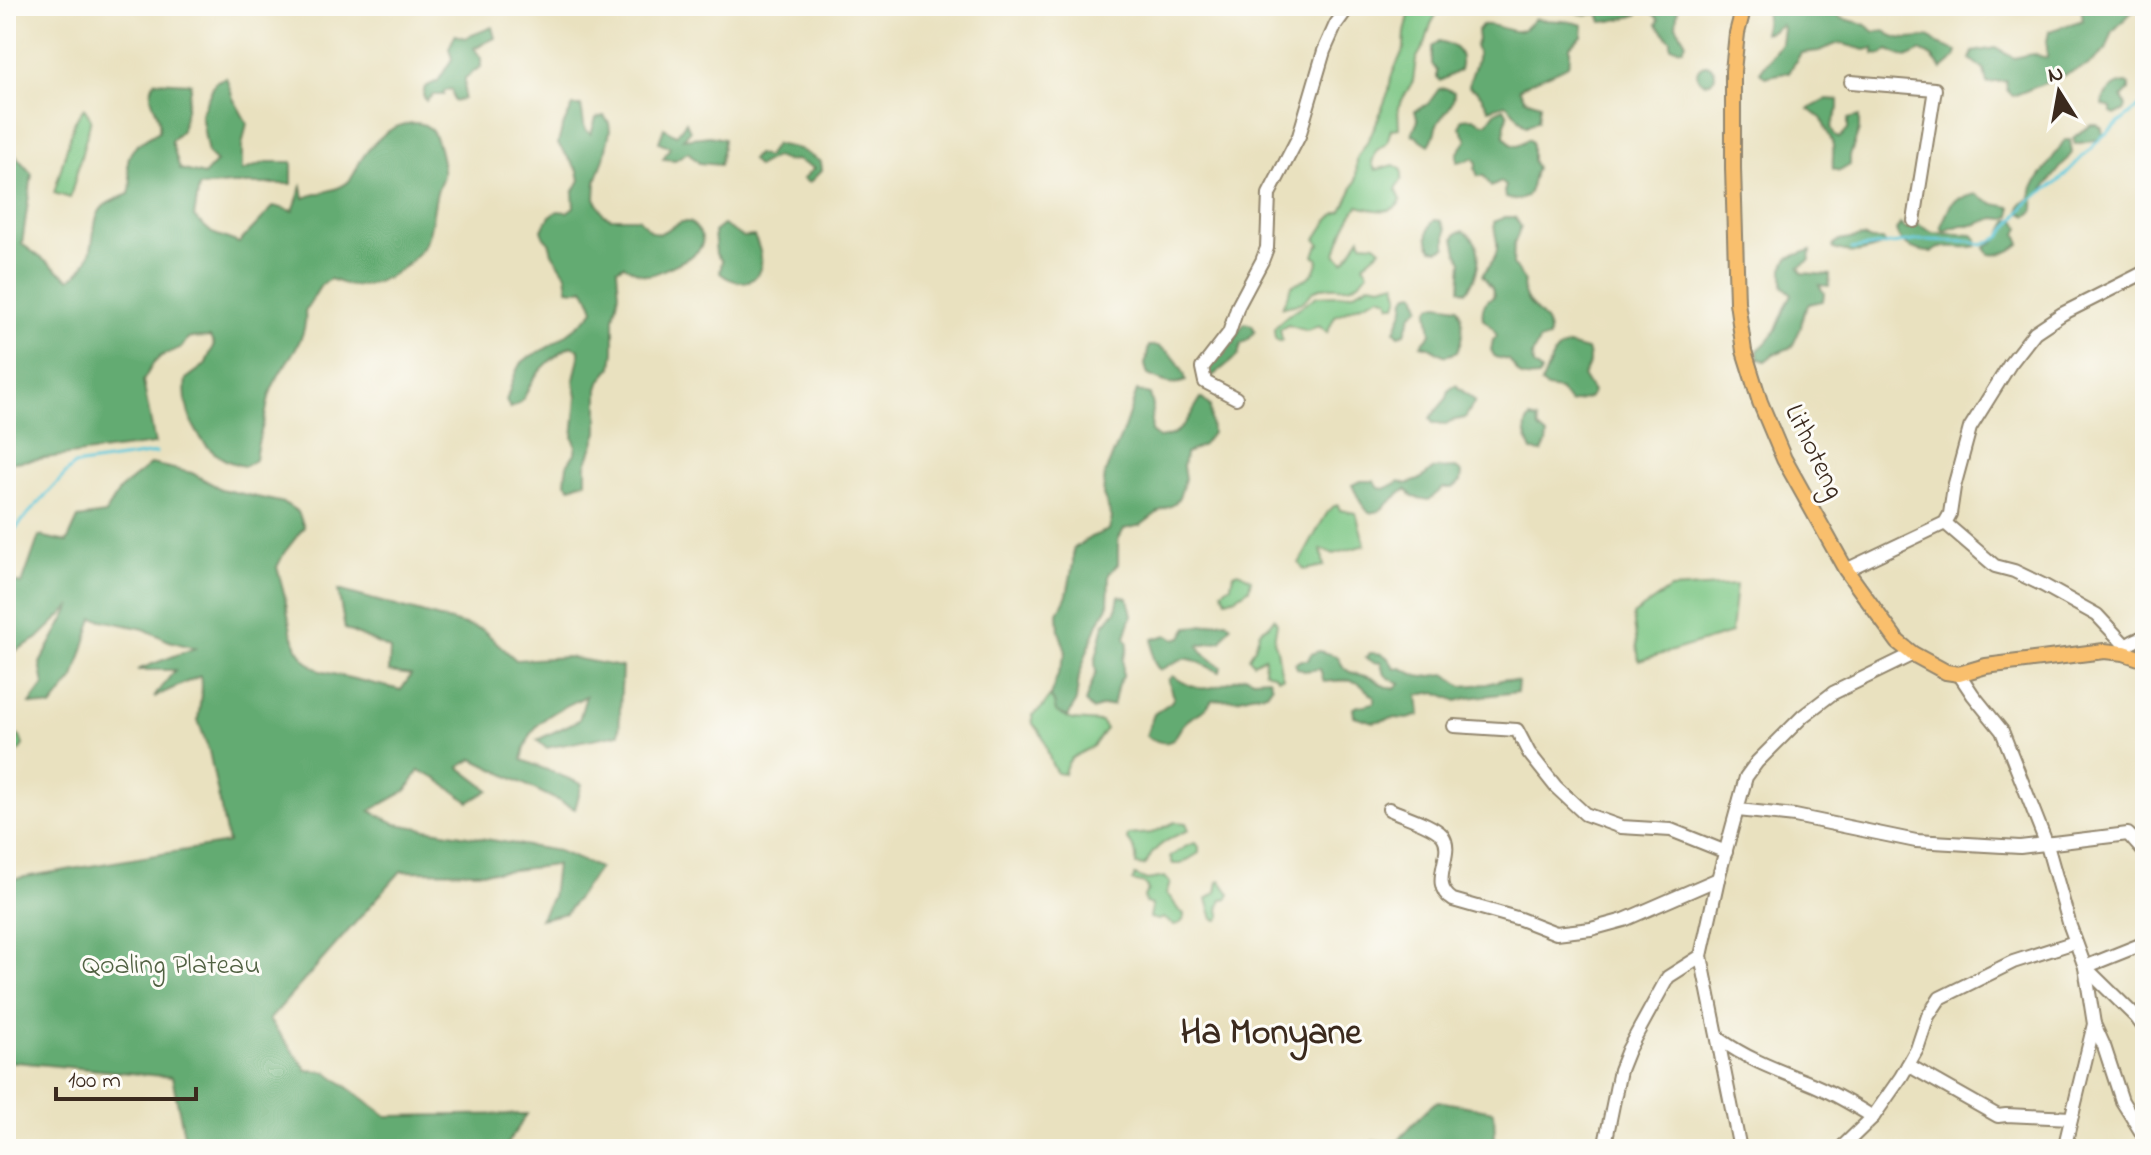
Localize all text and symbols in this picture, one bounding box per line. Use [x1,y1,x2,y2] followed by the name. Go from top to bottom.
[2019,52,2099,132] north arrow
[2045,58,2066,92] text: N
[1772,398,1854,506] street label: Lithoteng
[82,946,260,987] park label: Qoaling Plateau
[1180,1008,1362,1061] district label: Ha Monyane
[56,1051,196,1101] scale bar
[68,1064,121,1099] text: 100 m

